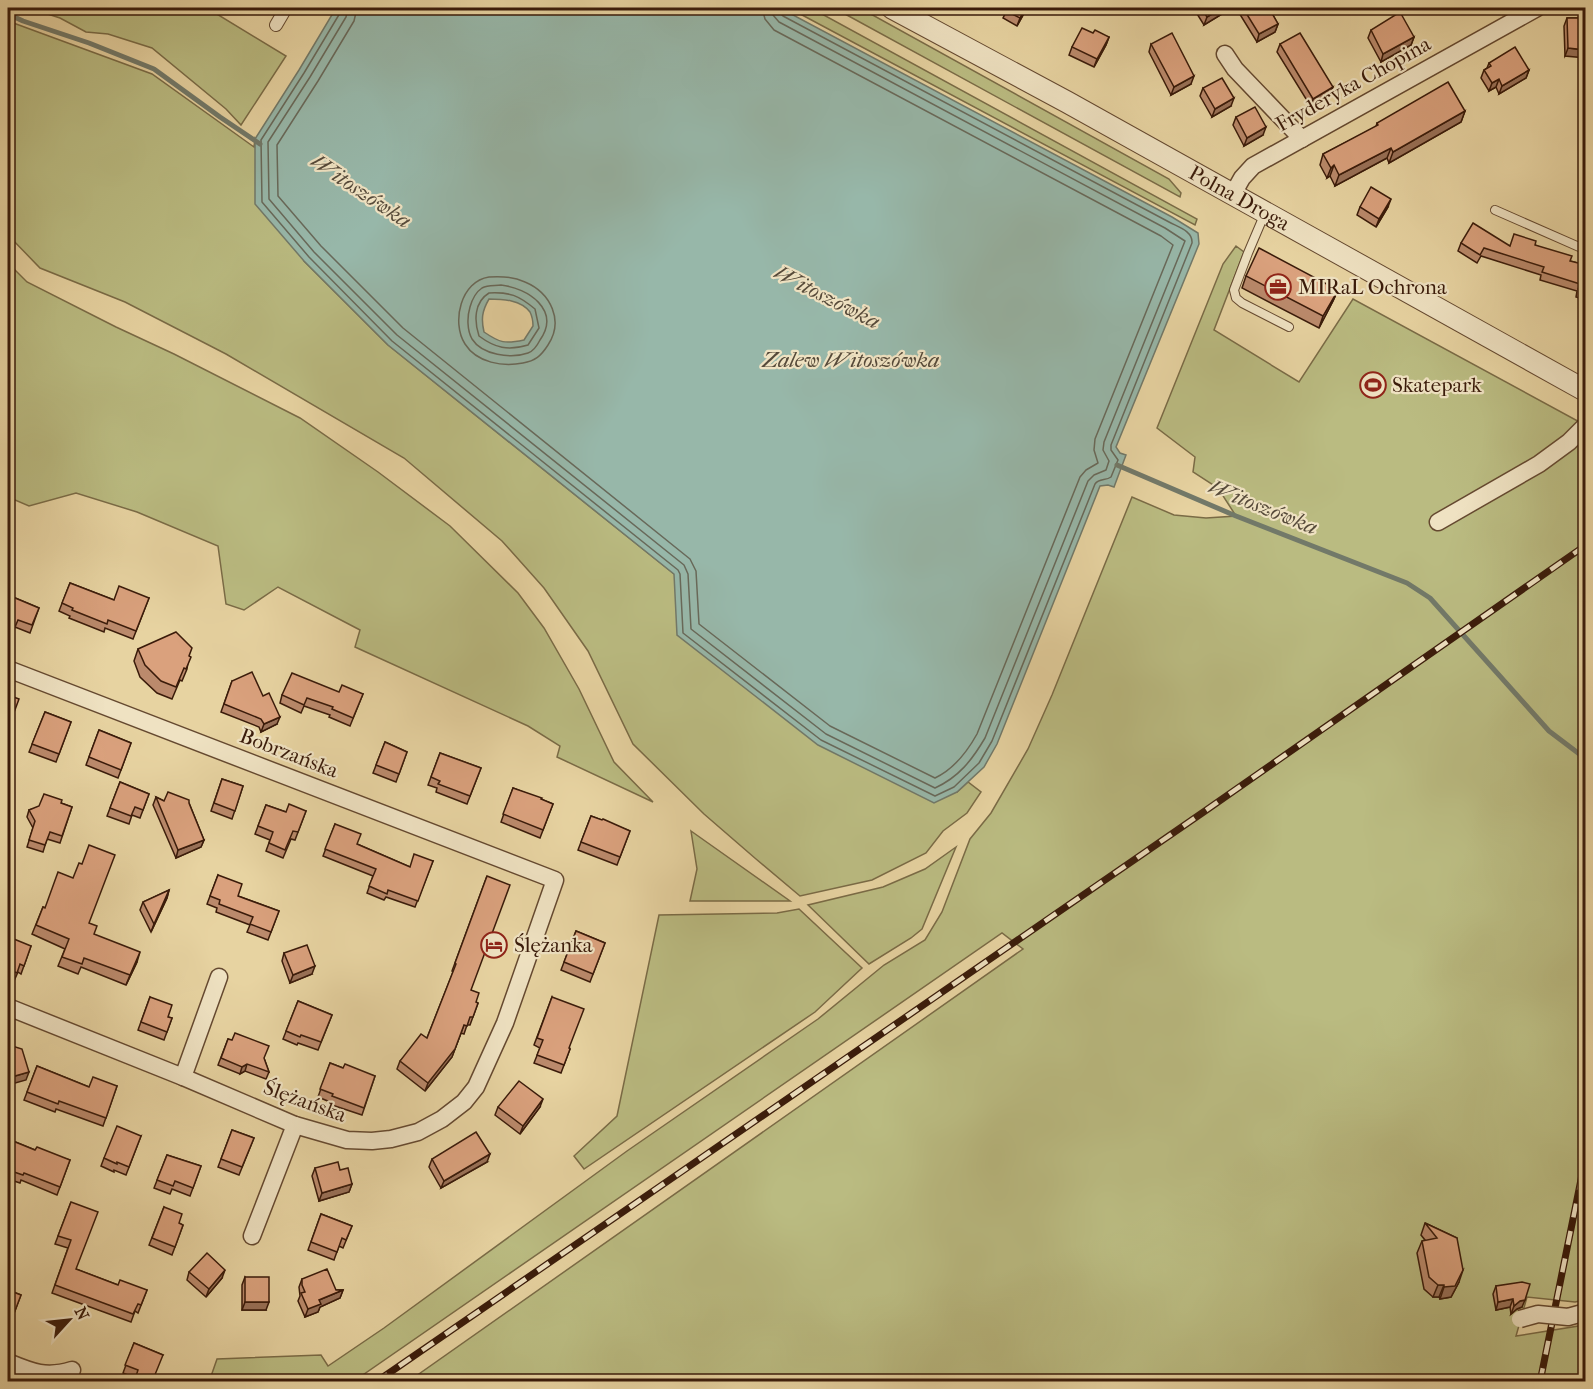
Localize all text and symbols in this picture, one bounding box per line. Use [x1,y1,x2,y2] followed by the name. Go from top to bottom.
[1271,31,1435,136] street label: Fryderyka Chopina
[306,148,416,234] water label: Witoszówka
[1185,160,1294,236] street label: Polna Droga
[770,259,884,335] water label: Witoszówka
[1263,272,1293,302] office icon: MIRaL Ochrona
[1298,275,1447,299] place label: MIRaL Ochrona
[760,347,940,373] water label: Zalew Witoszówka
[1358,370,1388,400] sports icon: Skatepark
[1392,373,1482,397] place label: Skatepark
[1205,473,1321,541] water label: Witoszówka
[236,723,342,783] street label: Bobrzańska
[479,930,509,960] hotel icon: Ślężanka
[514,933,593,957] place label: Ślężanka
[260,1075,350,1127] street label: Ślężańska
[39,1290,99,1350] north arrow
[71,1304,94,1324] text: N

